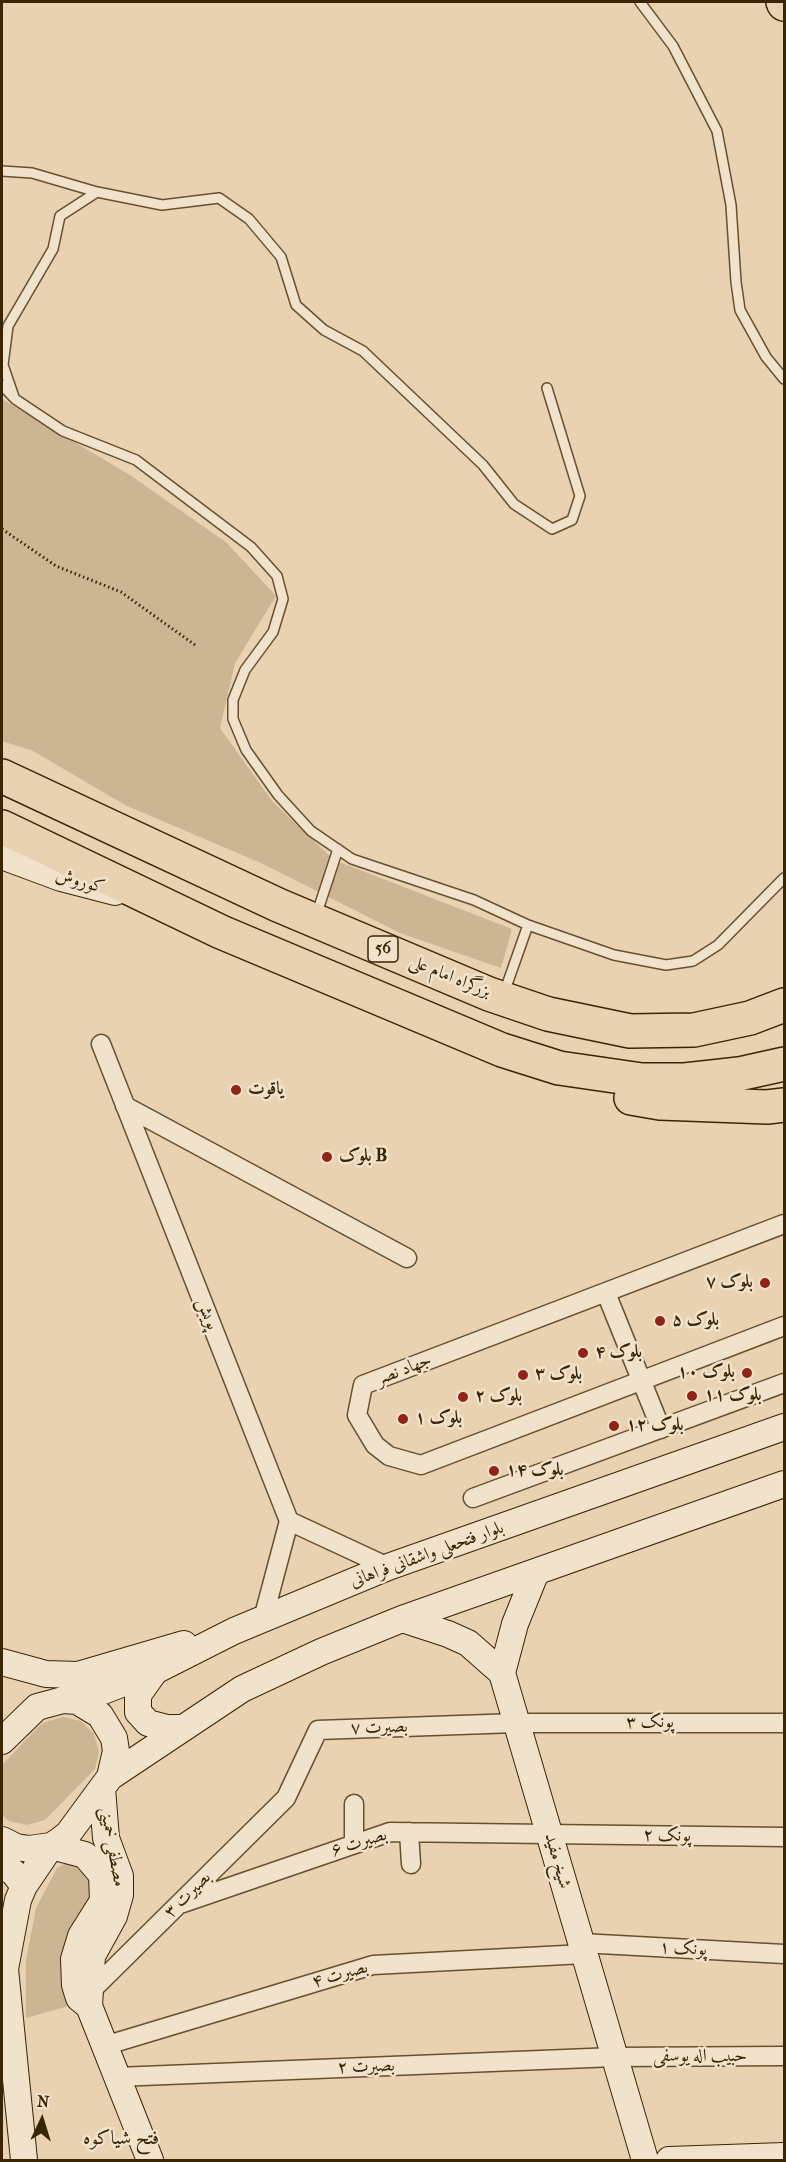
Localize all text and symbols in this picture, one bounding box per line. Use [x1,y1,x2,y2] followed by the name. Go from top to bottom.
[53,865,107,899] street label: کوروش
[368,936,398,962] road number: 56
[406,951,494,1003] street label: بزرگراه امام علی
[248,1079,284,1101] place label: یاقوت
[229,1083,243,1097] marker: یاقوت
[339,1146,387,1168] place label: بلوک B
[320,1150,334,1164] marker: بلوک B
[706,1272,753,1294] place label: بلوک ۷
[758,1276,772,1290] marker: بلوک ۷
[191,1295,223,1333] street label: پویش
[672,1310,719,1332] place label: بلوک ۵
[653,1314,667,1328] marker: بلوک ۵
[595,1342,642,1364] place label: بلوک ۴
[576,1346,590,1360] marker: بلوک ۴
[373,1350,435,1390] street label: جهاد نصر
[677,1362,735,1384] place label: بلوک ۱۰
[535,1364,582,1386] place label: بلوک ۳
[740,1366,754,1380] marker: بلوک ۱۰
[516,1368,530,1382] marker: بلوک ۳
[704,1385,762,1407] place label: بلوک ۱۱
[475,1386,522,1408] place label: بلوک ۲
[685,1389,699,1403] marker: بلوک ۱۱
[456,1390,470,1404] marker: بلوک ۲
[415,1408,462,1430] place label: بلوک ۱
[396,1412,410,1426] marker: بلوک ۱
[626,1415,684,1437] place label: بلوک ۱۲
[607,1419,621,1433] marker: بلوک ۱۲
[506,1460,564,1482] place label: بلوک ۱۴
[487,1464,501,1478] marker: بلوک ۱۴
[347,1517,507,1593] street label: بلوار فتحعلی واشقانی فراهانی
[626,1712,674,1734] street label: پونک ۳
[350,1716,408,1740] street label: بصیرت ۷
[94,1805,130,1889] street label: مصطفی خمینی
[328,1824,390,1862] street label: بصیرت ۶
[643,1825,691,1847] street label: پونک ۲
[539,1831,575,1891] street label: شیخ مفید
[160,1867,216,1923] street label: بصیرت ۳
[659,1937,707,1961] street label: پونک ۱
[309,1957,371,1993] street label: بصیرت ۴
[653,2046,747,2068] street label: حبیب اله یوسفی
[337,2055,395,2079] street label: بصیرت ۲
[12,2090,72,2150] north arrow
[37,2092,50,2111] text: N
[83,2127,159,2151] district label: فتح شیاکوه

